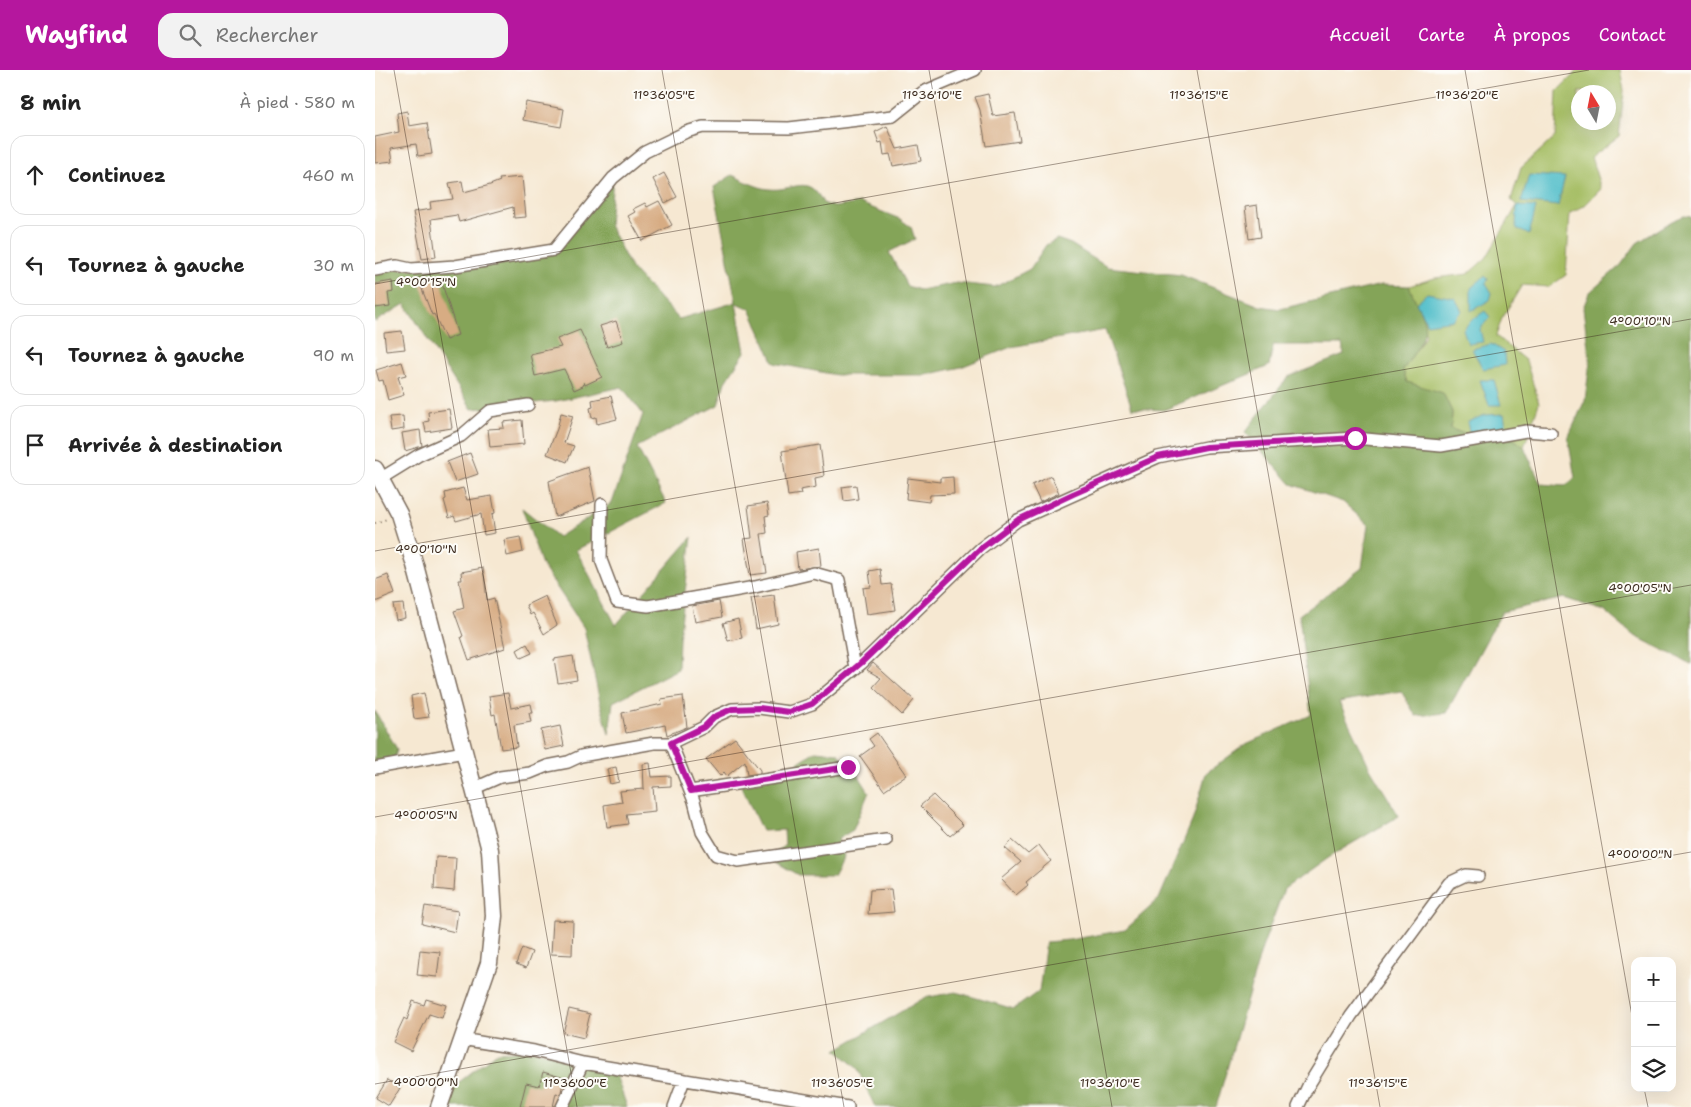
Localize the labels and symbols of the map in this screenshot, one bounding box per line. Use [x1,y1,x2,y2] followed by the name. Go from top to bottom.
[1571,85,1616,130] north arrow
[633,87,695,103] text: 11°36'05"E
[902,87,962,103] text: 11°36'10"E
[1170,87,1229,103] text: 11°36'15"E
[1435,87,1499,103] text: 11°36'20"E
[396,274,456,290] text: 4°00'15"N
[1609,313,1671,329] text: 4°00'10"N
[1344,427,1367,450] route start
[395,541,457,557] text: 4°00'10"N
[1608,580,1672,596] text: 4°00'05"N
[837,756,860,779] route end
[394,807,458,823] text: 4°00'05"N
[1608,846,1672,862] text: 4°00'00"N
[394,1074,458,1090] text: 4°00'00"N
[543,1075,607,1091] text: 11°36'00"E
[811,1075,873,1091] text: 11°36'05"E
[1080,1075,1140,1091] text: 11°36'10"E
[1349,1075,1408,1091] text: 11°36'15"E

